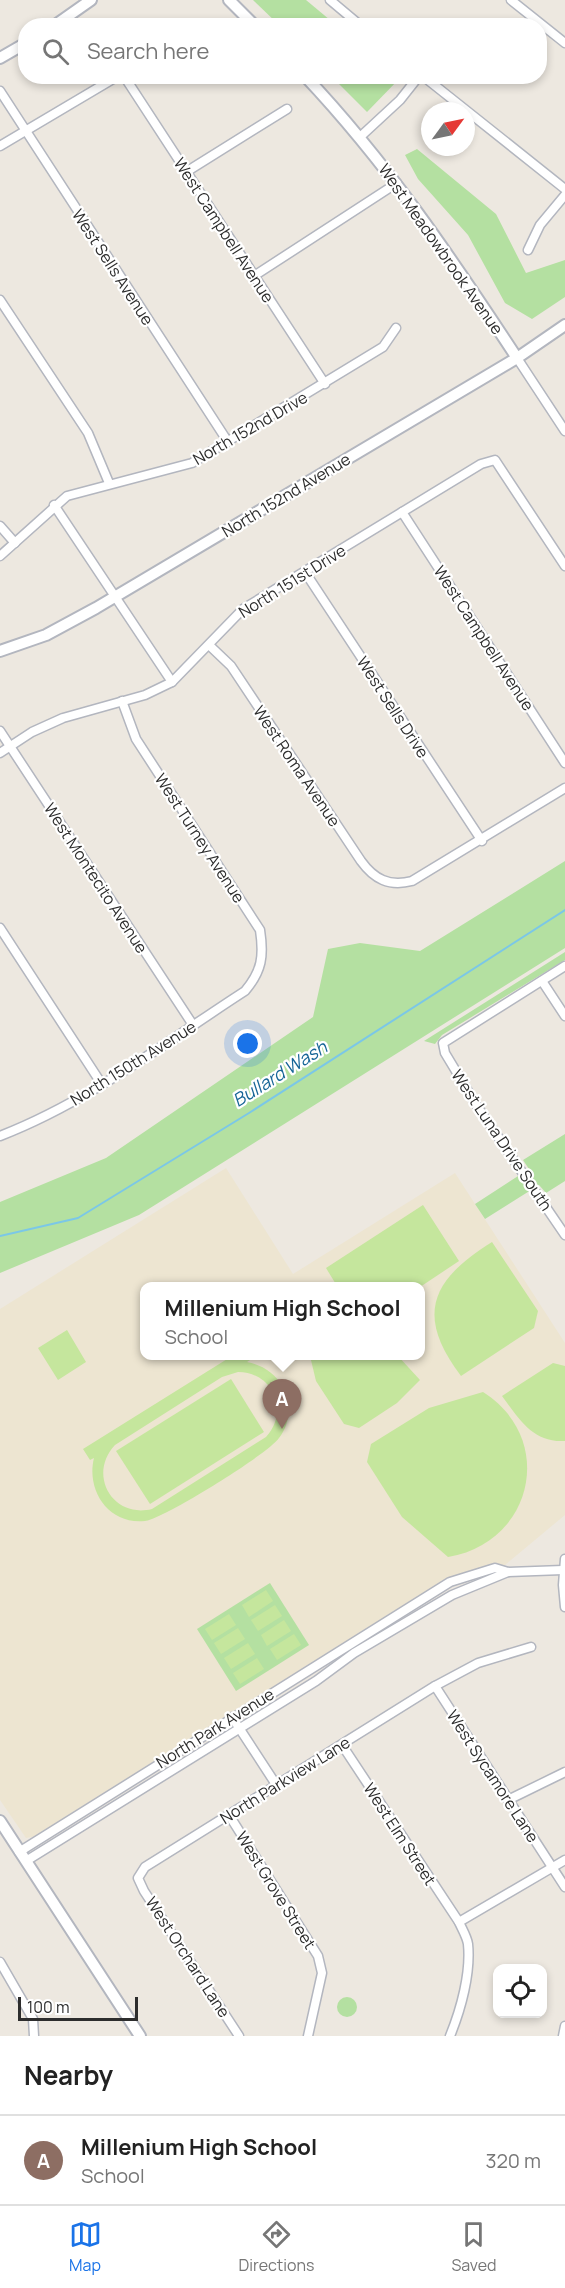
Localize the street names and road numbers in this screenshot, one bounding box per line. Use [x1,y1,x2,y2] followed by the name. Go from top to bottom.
[169,153,279,307] street label: West Campbell Avenue
[374,159,508,339] street label: West Meadowbrook Avenue
[67,205,159,329] street label: West Sells Avenue
[189,386,311,470] street label: North 152nd Drive
[218,448,354,542] street label: North 152nd Avenue
[234,539,350,623] street label: North 151st Drive
[429,561,539,715] street label: West Campbell Avenue
[352,652,434,762] street label: West Sells Drive
[248,701,346,831] street label: West Roma Avenue
[150,769,250,907] street label: West Turney Avenue
[39,799,153,957] street label: West Montecito Avenue
[66,1015,200,1111] street label: North 150th Avenue
[446,1065,558,1215] street label: West Luna Drive South
[152,1683,278,1773] street label: North Park Avenue
[442,1705,544,1847] street label: West Sycamore Lane
[216,1731,354,1829] street label: North Parkview Lane
[359,1779,441,1889] street label: West Elm Street
[231,1827,321,1953] street label: West Grove Street
[141,1892,235,2022] street label: West Orchard Lane

